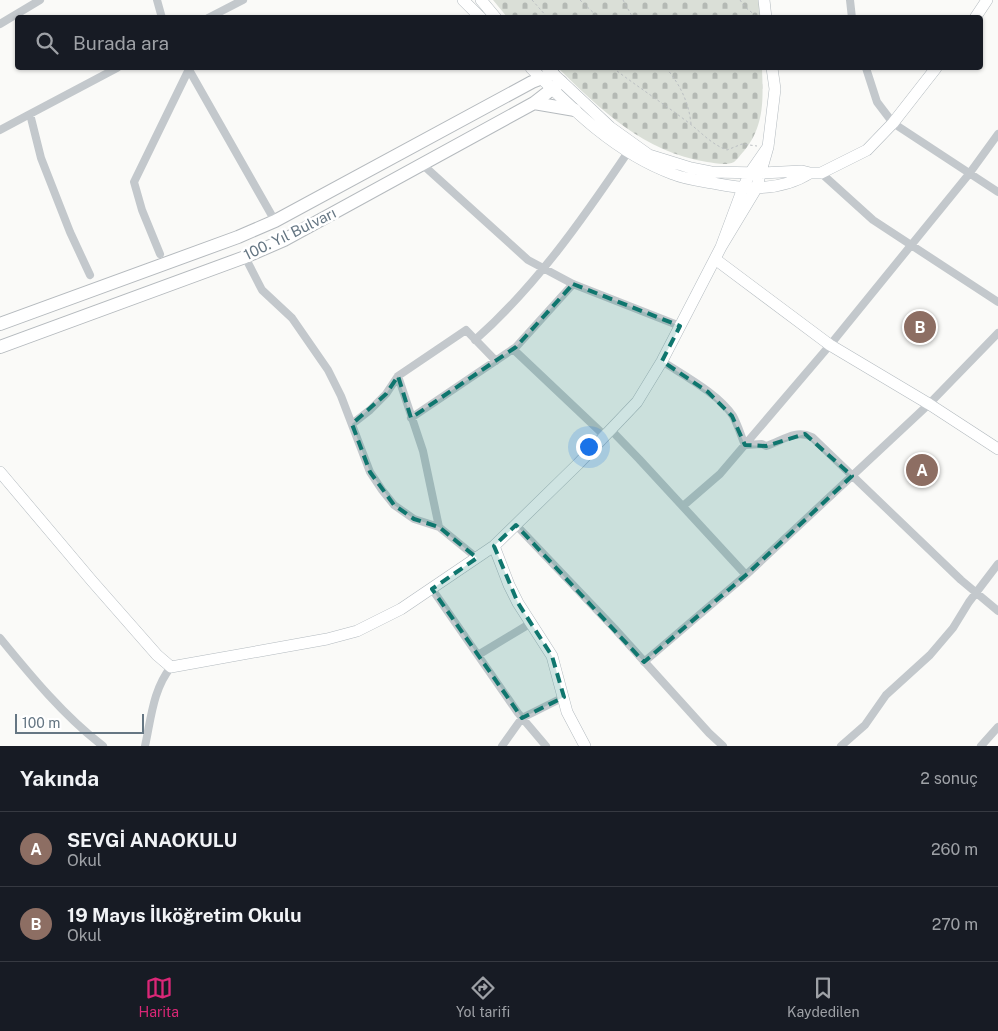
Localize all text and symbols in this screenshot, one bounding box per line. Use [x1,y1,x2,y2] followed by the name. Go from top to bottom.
[15,15,983,70] search box
[33,29,61,57] icon: search
[73,32,169,54] text: Burada ara
[241,204,339,263] street label: 100. Yıl Bulvarı
[904,308,936,346] pin: B
[576,434,602,460] your location
[906,451,938,489] pin: A
[15,711,144,734] scale bar
[22,715,60,731] text: 100 m
[20,766,99,791] text: Yakında
[920,769,978,788] text: 2 sonuç
[67,829,237,851] text: SEVGİ ANAOKULU
[30,840,42,859] text: A
[931,840,978,859] text: 260 m
[67,851,102,870] text: Okul
[67,904,301,926] text: 19 Mayıs İlköğretim Okulu
[31,915,41,934] text: B
[932,915,978,934] text: 270 m
[67,926,102,945] text: Okul
[139,974,179,1020] tab: Harita
[456,974,510,1020] tab: Yol tarifi
[787,974,859,1020] tab: Kaydedilen

